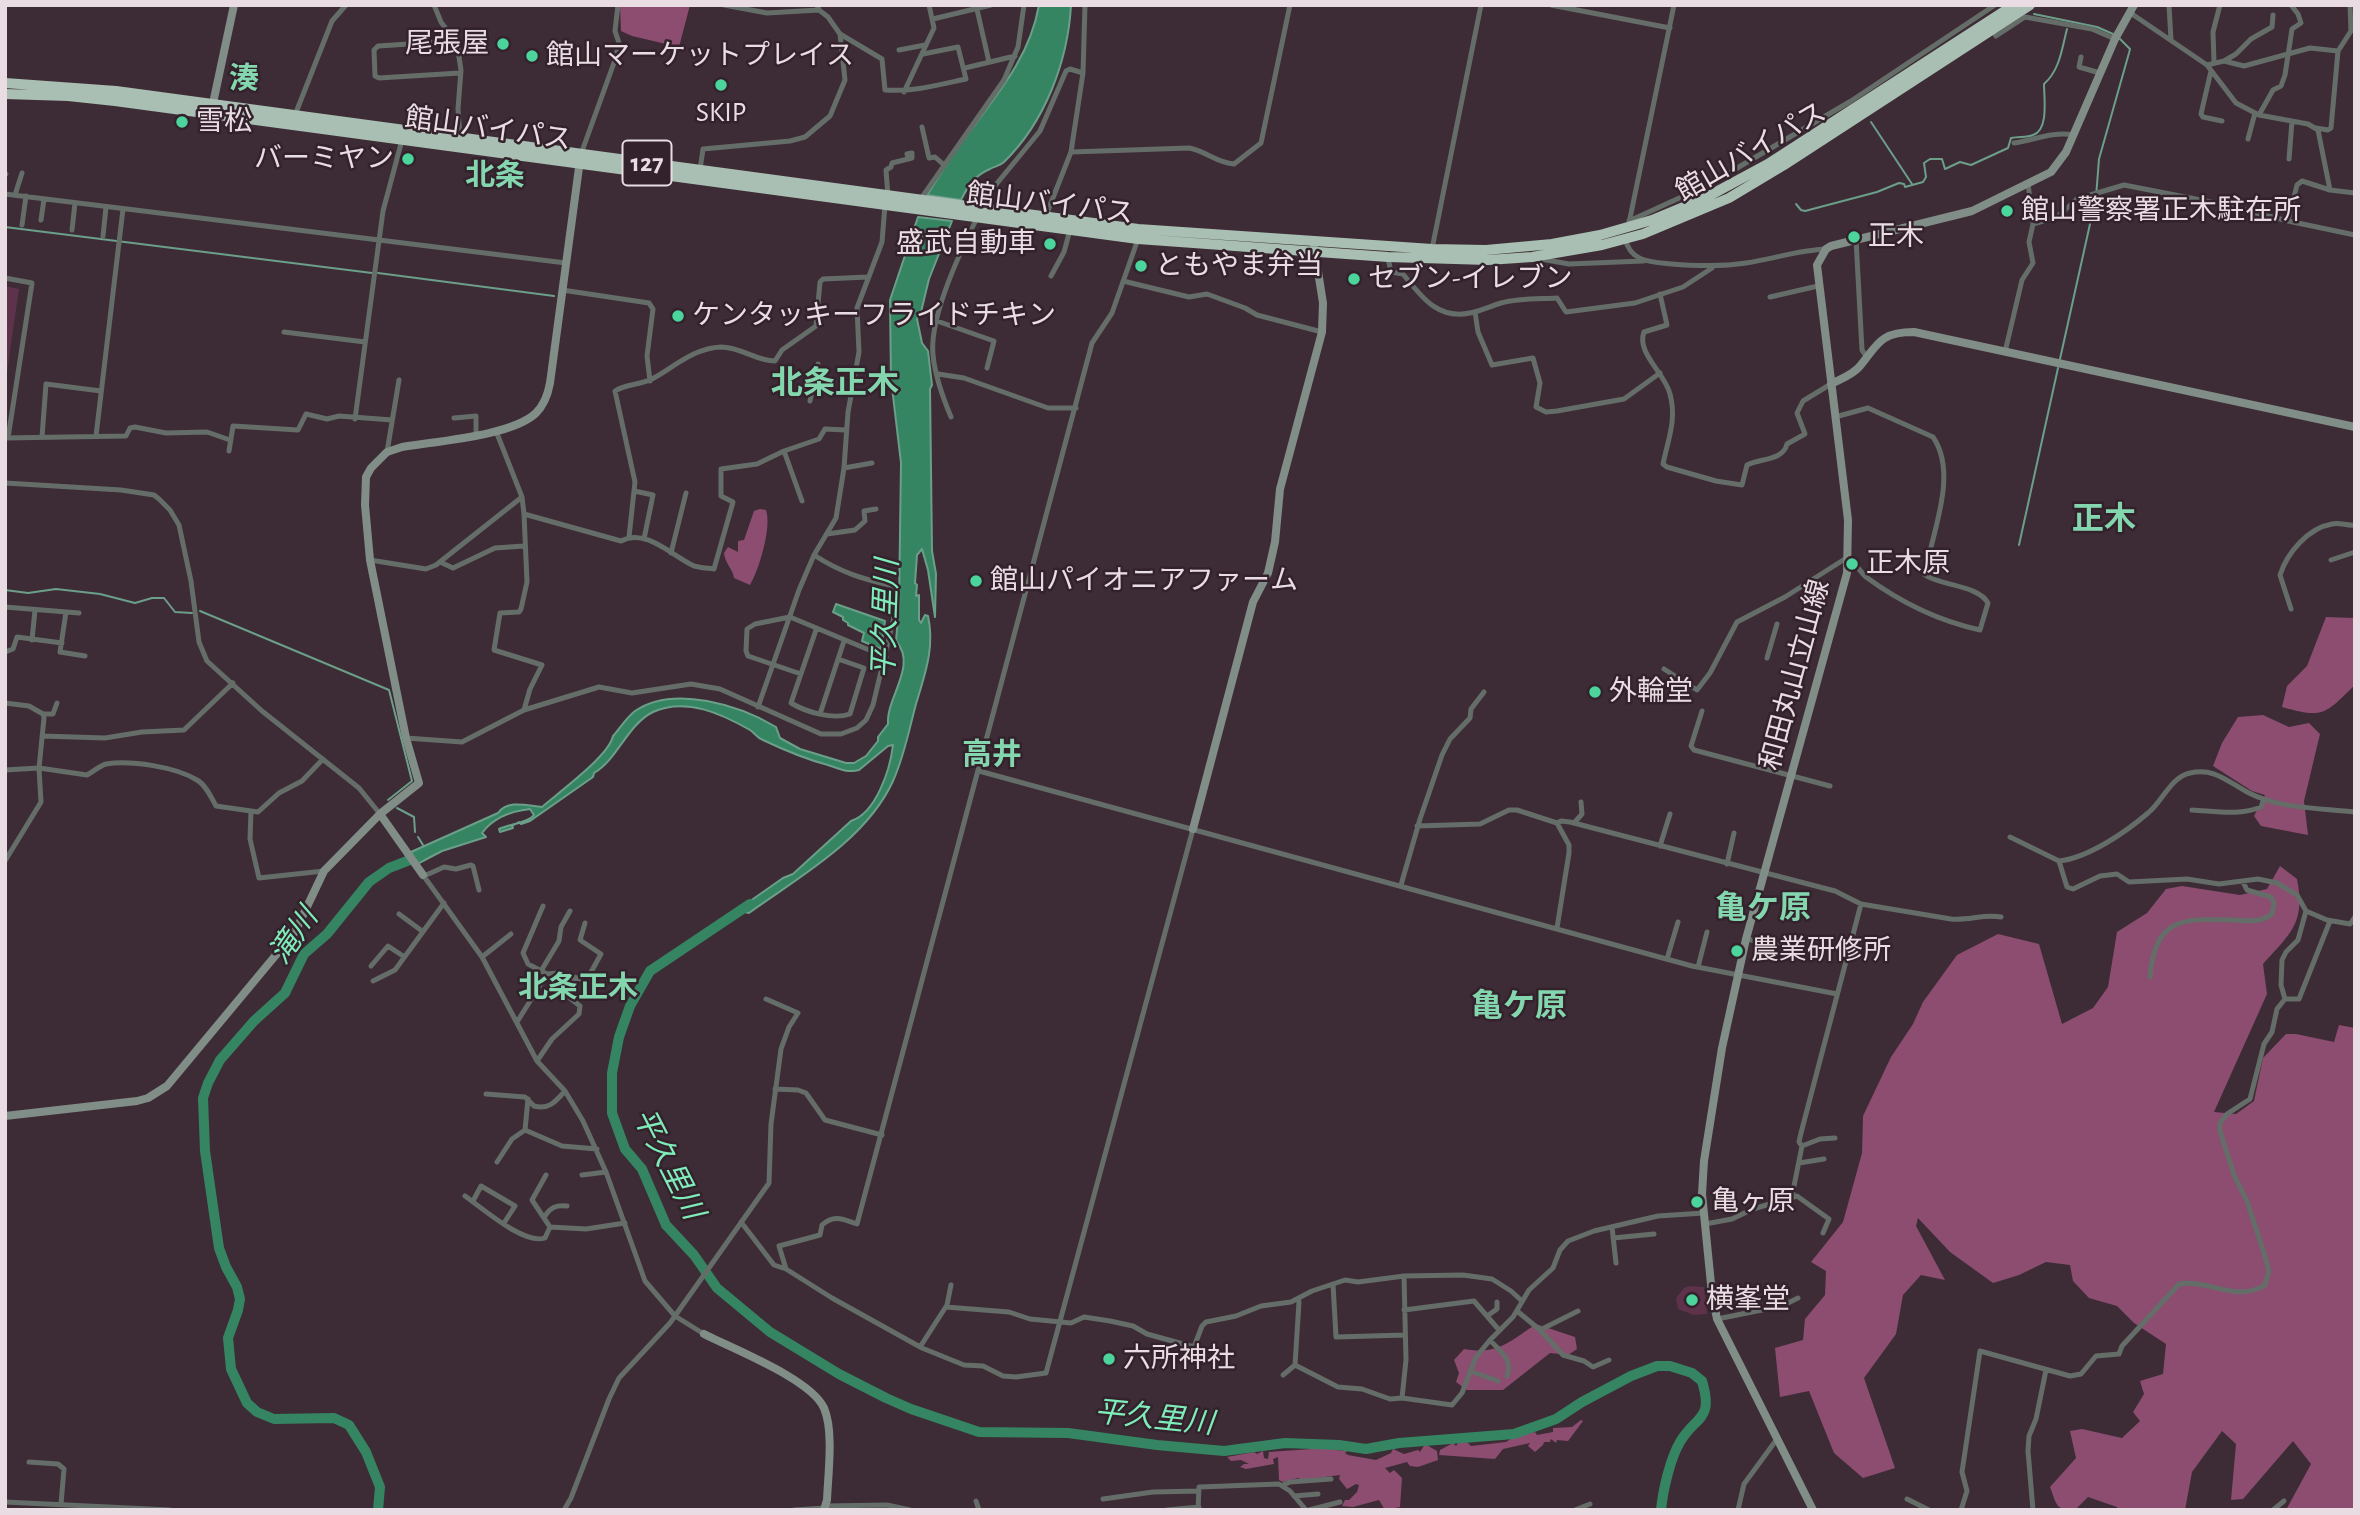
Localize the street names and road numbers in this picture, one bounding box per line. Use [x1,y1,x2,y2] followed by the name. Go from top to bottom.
[1670,95,1832,209] street label: 館山バイパス
[402,101,574,157] street label: 館山バイパス
[622,140,672,186] road number: 127
[965,177,1135,231] street label: 館山バイパス
[1753,576,1837,774] street label: 和田丸山立山線

